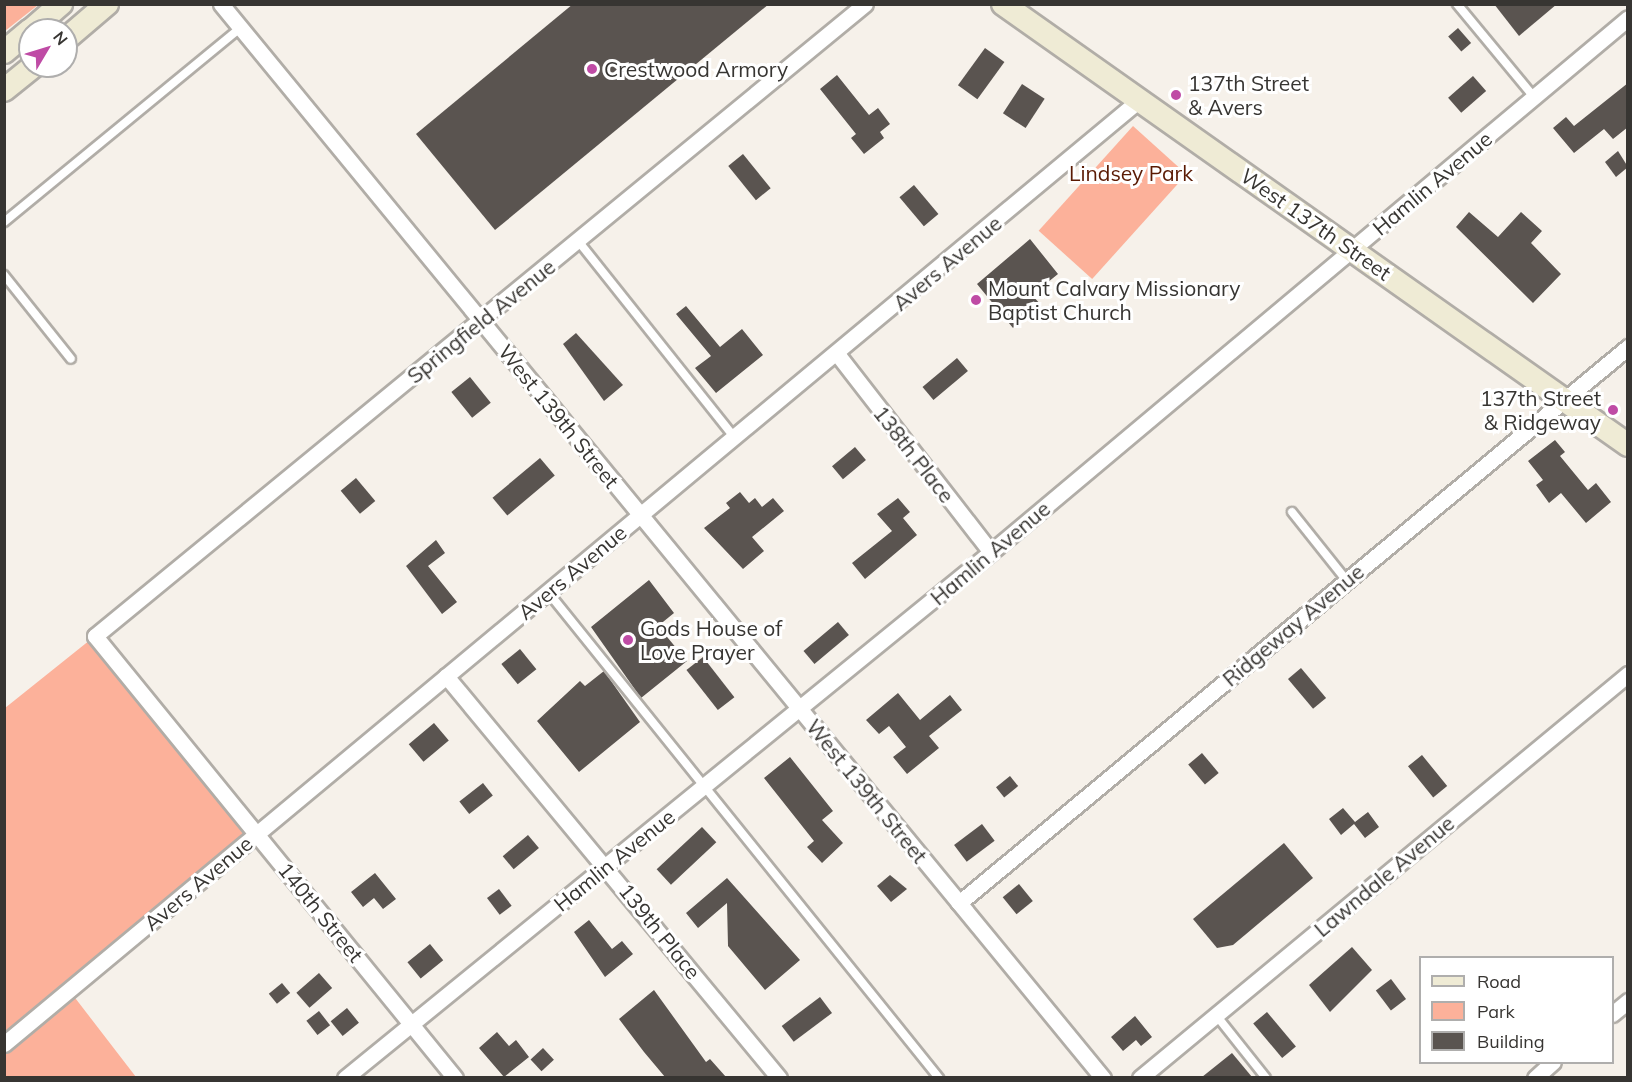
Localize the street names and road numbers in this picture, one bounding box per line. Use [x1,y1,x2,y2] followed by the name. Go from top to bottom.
[1367,126,1497,240] street label: Hamlin Avenue
[1236,163,1396,285] street label: West 137th Street
[888,210,1006,316] street label: Avers Avenue
[402,254,560,388] street label: Springfield Avenue
[493,339,625,493] street label: West 139th Street
[868,401,960,507] street label: 138th Place
[925,496,1055,610] street label: Hamlin Avenue
[513,519,631,625] street label: Avers Avenue
[1217,559,1369,691] street label: Ridgeway Avenue
[801,714,933,868] street label: West 139th Street
[549,804,679,916] street label: Hamlin Avenue
[1309,810,1459,942] street label: Lawndale Avenue
[139,830,257,936] street label: Avers Avenue
[273,857,369,967] street label: 140th Street
[614,878,706,984] street label: 139th Place

